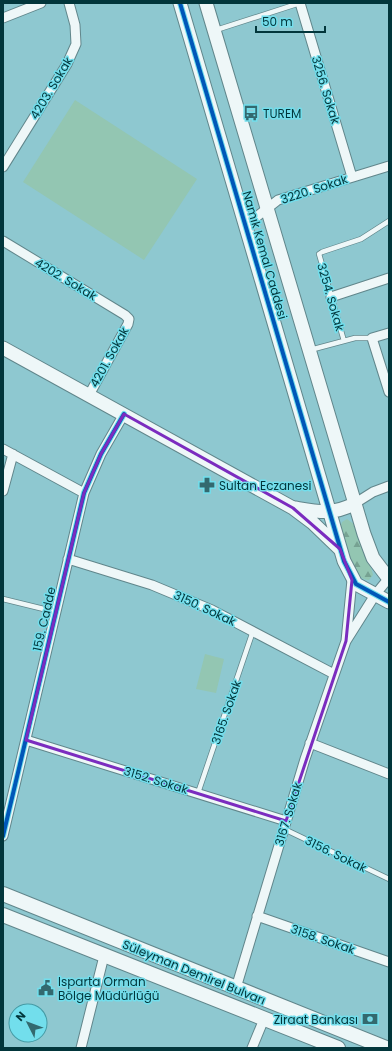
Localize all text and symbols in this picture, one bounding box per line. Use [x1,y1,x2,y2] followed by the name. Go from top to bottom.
[256,8,325,34] scale bar
[262,13,293,30] text: 50 m
[26,53,77,122] street label: 4203. Sokak
[308,54,345,127] street label: 3256. Sokak
[242,104,260,122] bus stop icon: TUREM
[263,105,301,122] place label: TUREM
[278,170,350,208] street label: 3220. Sokak
[239,189,291,321] street label: Namık Kemal Caddesi
[32,254,101,305] street label: 4202. Sokak
[313,261,349,334] street label: 3254. Sokak
[85,323,133,390] street label: 4201. Sokak
[198,476,216,494] pharmacy icon: Sultan Eczanesi
[219,477,311,494] place label: Sultan Eczanesi
[28,585,60,653] street label: 159. Cadde
[171,586,240,630] street label: 3150. Sokak
[207,677,245,746] street label: 3165. Sokak
[122,762,191,798] street label: 3152. Sokak
[270,779,306,848] street label: 3167. Sokak
[302,832,371,877] street label: 3156. Sokak
[289,920,358,958] street label: 3158. Sokak
[120,935,268,1009] street label: Süleyman Demirel Bulvarı
[58,973,159,1004] place label: Isparta Orman Bölge Müdürlüğü
[37,979,55,997] public building icon: Isparta Orman Bölge Müdürlüğü
[8,1003,48,1043] north arrow
[12,1008,29,1025] text: N
[361,1010,379,1028] bank icon: Ziraat Bankası
[274,1011,358,1028] place label: Ziraat Bankası

